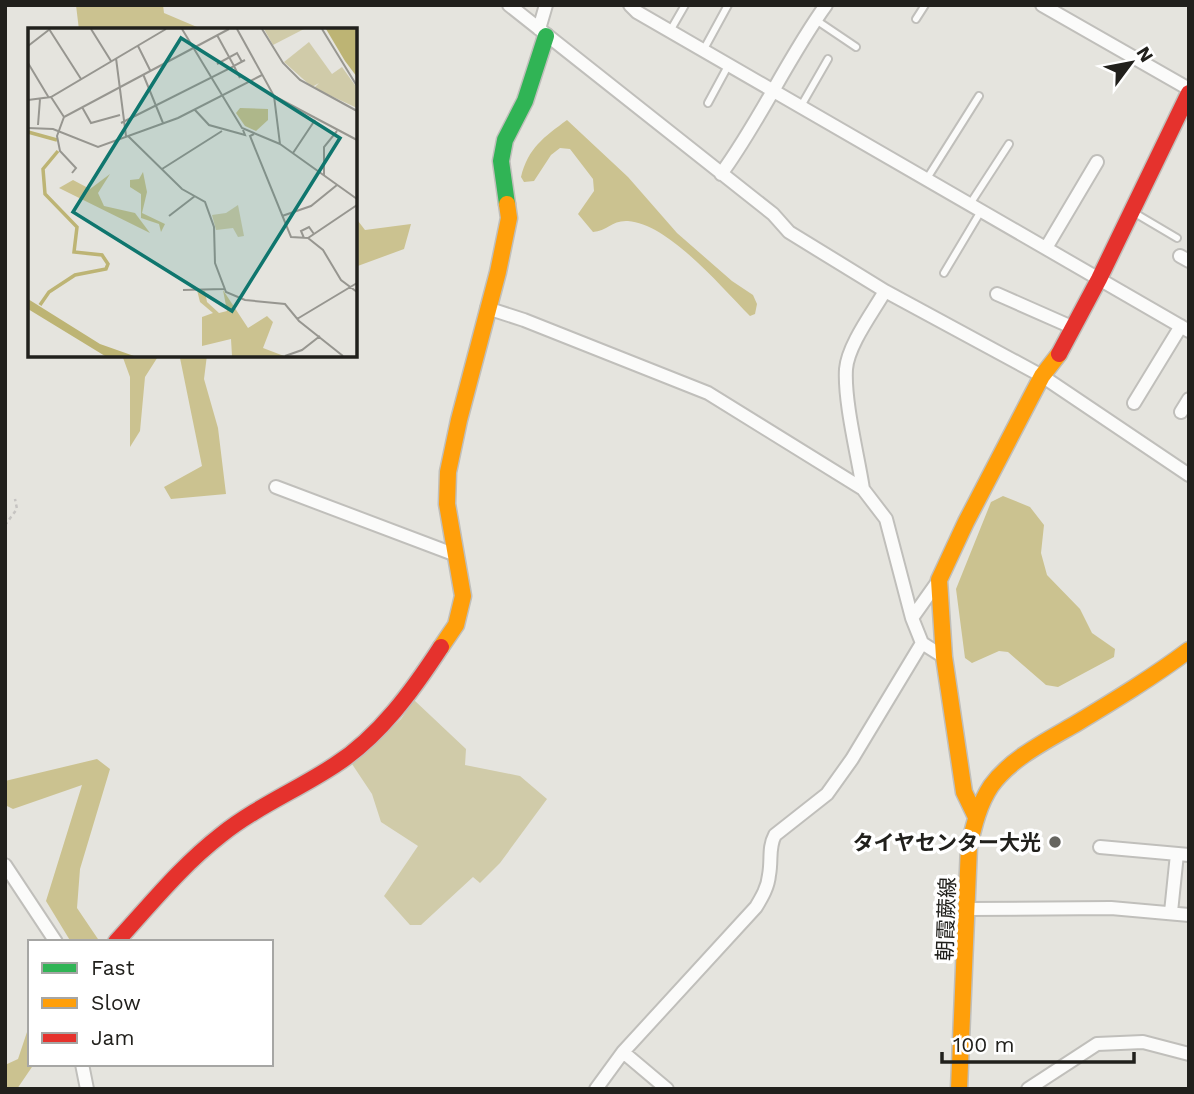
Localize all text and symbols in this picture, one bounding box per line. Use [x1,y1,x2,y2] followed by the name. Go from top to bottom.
[28,28,357,357] inset map
[1096,28,1166,98] north arrow
[1132,42,1158,66] text: N
[853,830,1041,855] place label: タイヤセンター大光
[1047,834,1063,850] marker: タイヤセンター大光
[932,877,960,961] street label: 朝霞蕨線
[28,940,273,1066] legend
[91,955,135,980] text: Fast
[91,990,141,1015] text: Slow
[942,1020,1134,1064] scale bar
[91,1025,134,1050] text: Jam
[953,1032,1015,1057] text: 100 m

